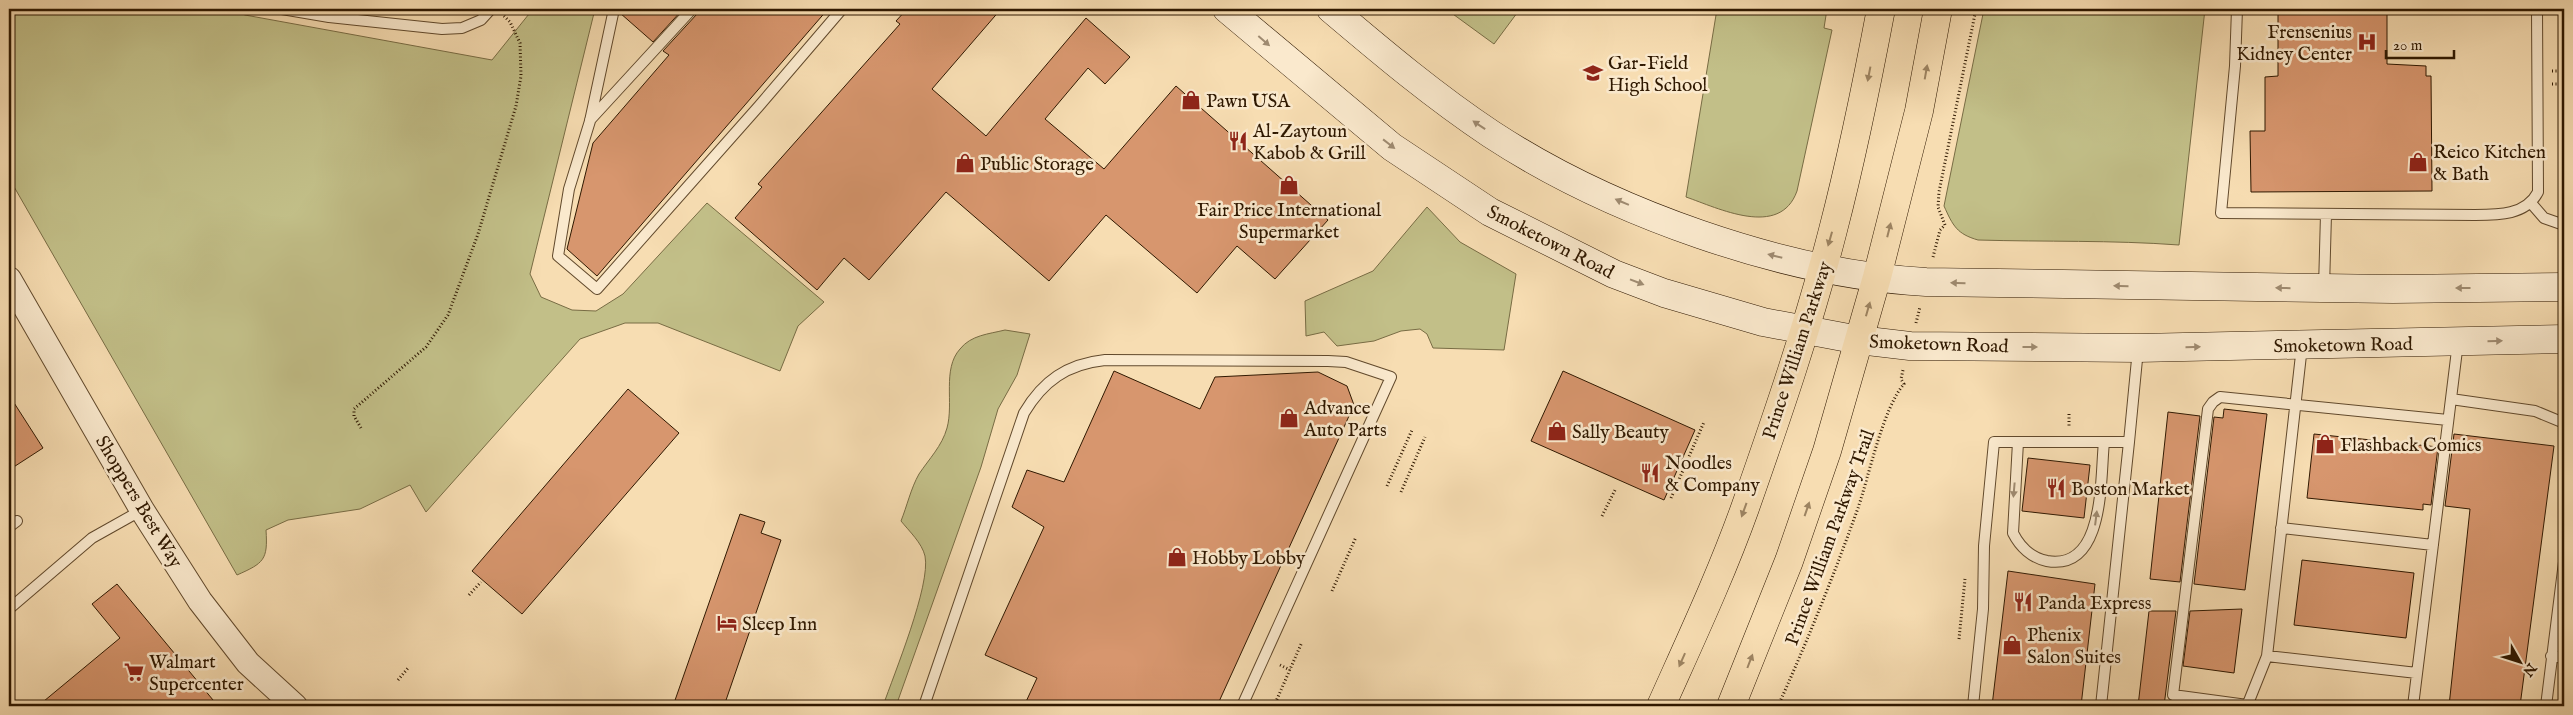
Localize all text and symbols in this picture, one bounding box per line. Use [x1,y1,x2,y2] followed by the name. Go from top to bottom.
[2236,21,2352,67] place label: Frensenius Kidney Center
[2386,28,2453,60] scale bar
[2356,31,2378,53] hospital icon: Frensenius Kidney Center
[1257,35,1269,47] one-way arrow
[2393,36,2423,55] text: 20 m
[1608,52,1708,98] place label: Gar-Field High School
[1582,62,1604,84] school or university icon: Gar-Field High School
[1923,64,1931,80] one-way arrow
[1865,66,1873,81] one-way arrow
[1180,89,1202,111] shop icon: Pawn USA
[1206,90,1291,114] place label: Pawn USA
[1252,120,1366,166] place label: Al-Zaytoun Kabob & Grill
[1472,120,1486,130] one-way arrow
[1227,130,1249,152] restaurant icon: Al-Zaytoun Kabob & Grill
[1382,139,1396,149] one-way arrow
[2433,141,2546,187] place label: Reico Kitchen & Bath
[2407,151,2429,173] shop icon: Reico Kitchen & Bath
[954,152,976,174] shop icon: Public Storage
[980,153,1094,177] place label: Public Storage
[1278,174,1300,196] shop icon: Fair Price International Supermarket
[1615,198,1629,206] one-way arrow
[1197,199,1382,245] place label: Fair Price International Supermarket
[1483,200,1618,286] street label: Smoketown Road
[1885,223,1893,238] one-way arrow
[1826,232,1834,247] one-way arrow
[1768,252,1783,260] one-way arrow
[1758,258,1838,443] street label: Prince William Parkway
[1630,279,1644,287] one-way arrow
[1950,279,1966,287] one-way arrow
[2112,282,2128,290] one-way arrow
[2275,284,2291,292] one-way arrow
[2455,284,2471,292] one-way arrow
[1865,301,1873,316] one-way arrow
[1869,331,2010,359] street label: Smoketown Road
[2273,333,2414,359] street label: Smoketown Road
[2488,337,2504,345] one-way arrow
[2185,342,2201,350] one-way arrow
[2023,343,2039,351] one-way arrow
[1303,397,1387,443] place label: Advance Auto Parts
[1278,407,1300,429] shop icon: Advance Auto Parts
[1546,420,1568,442] shop icon: Sally Beauty
[1572,421,1670,445] place label: Sally Beauty
[1781,426,1881,649] street label: Prince William Parkway Trail
[89,432,188,573] street label: Shoppers Best Way
[2314,433,2336,455] shop icon: Flashback Comics
[2340,434,2481,458] place label: Flashback Comics
[1665,452,1760,498] place label: Noodles & Company
[1639,462,1661,484] restaurant icon: Noodles & Company
[2045,477,2067,499] restaurant icon: Boston Market
[2071,478,2190,502] place label: Boston Market
[2010,483,2018,499] one-way arrow
[1803,501,1811,516] one-way arrow
[1740,503,1748,518] one-way arrow
[2092,510,2100,526] one-way arrow
[1166,546,1188,568] shop icon: Hobby Lobby
[1192,547,1306,571] place label: Hobby Lobby
[2012,591,2034,613] restaurant icon: Panda Express
[2038,592,2151,616] place label: Panda Express
[716,612,738,634] hotel icon: Sleep Inn
[742,613,817,637] place label: Sleep Inn
[2027,624,2121,670] place label: Phenix Salon Suites
[2001,634,2023,656] shop icon: Phenix Salon Suites
[2496,638,2546,688] north arrow
[149,651,244,697] place label: Walmart Supercenter
[1677,653,1685,667] one-way arrow
[1746,653,1754,668] one-way arrow
[2519,658,2541,680] text: N
[123,661,145,683] supermarket icon: Walmart Supercenter

